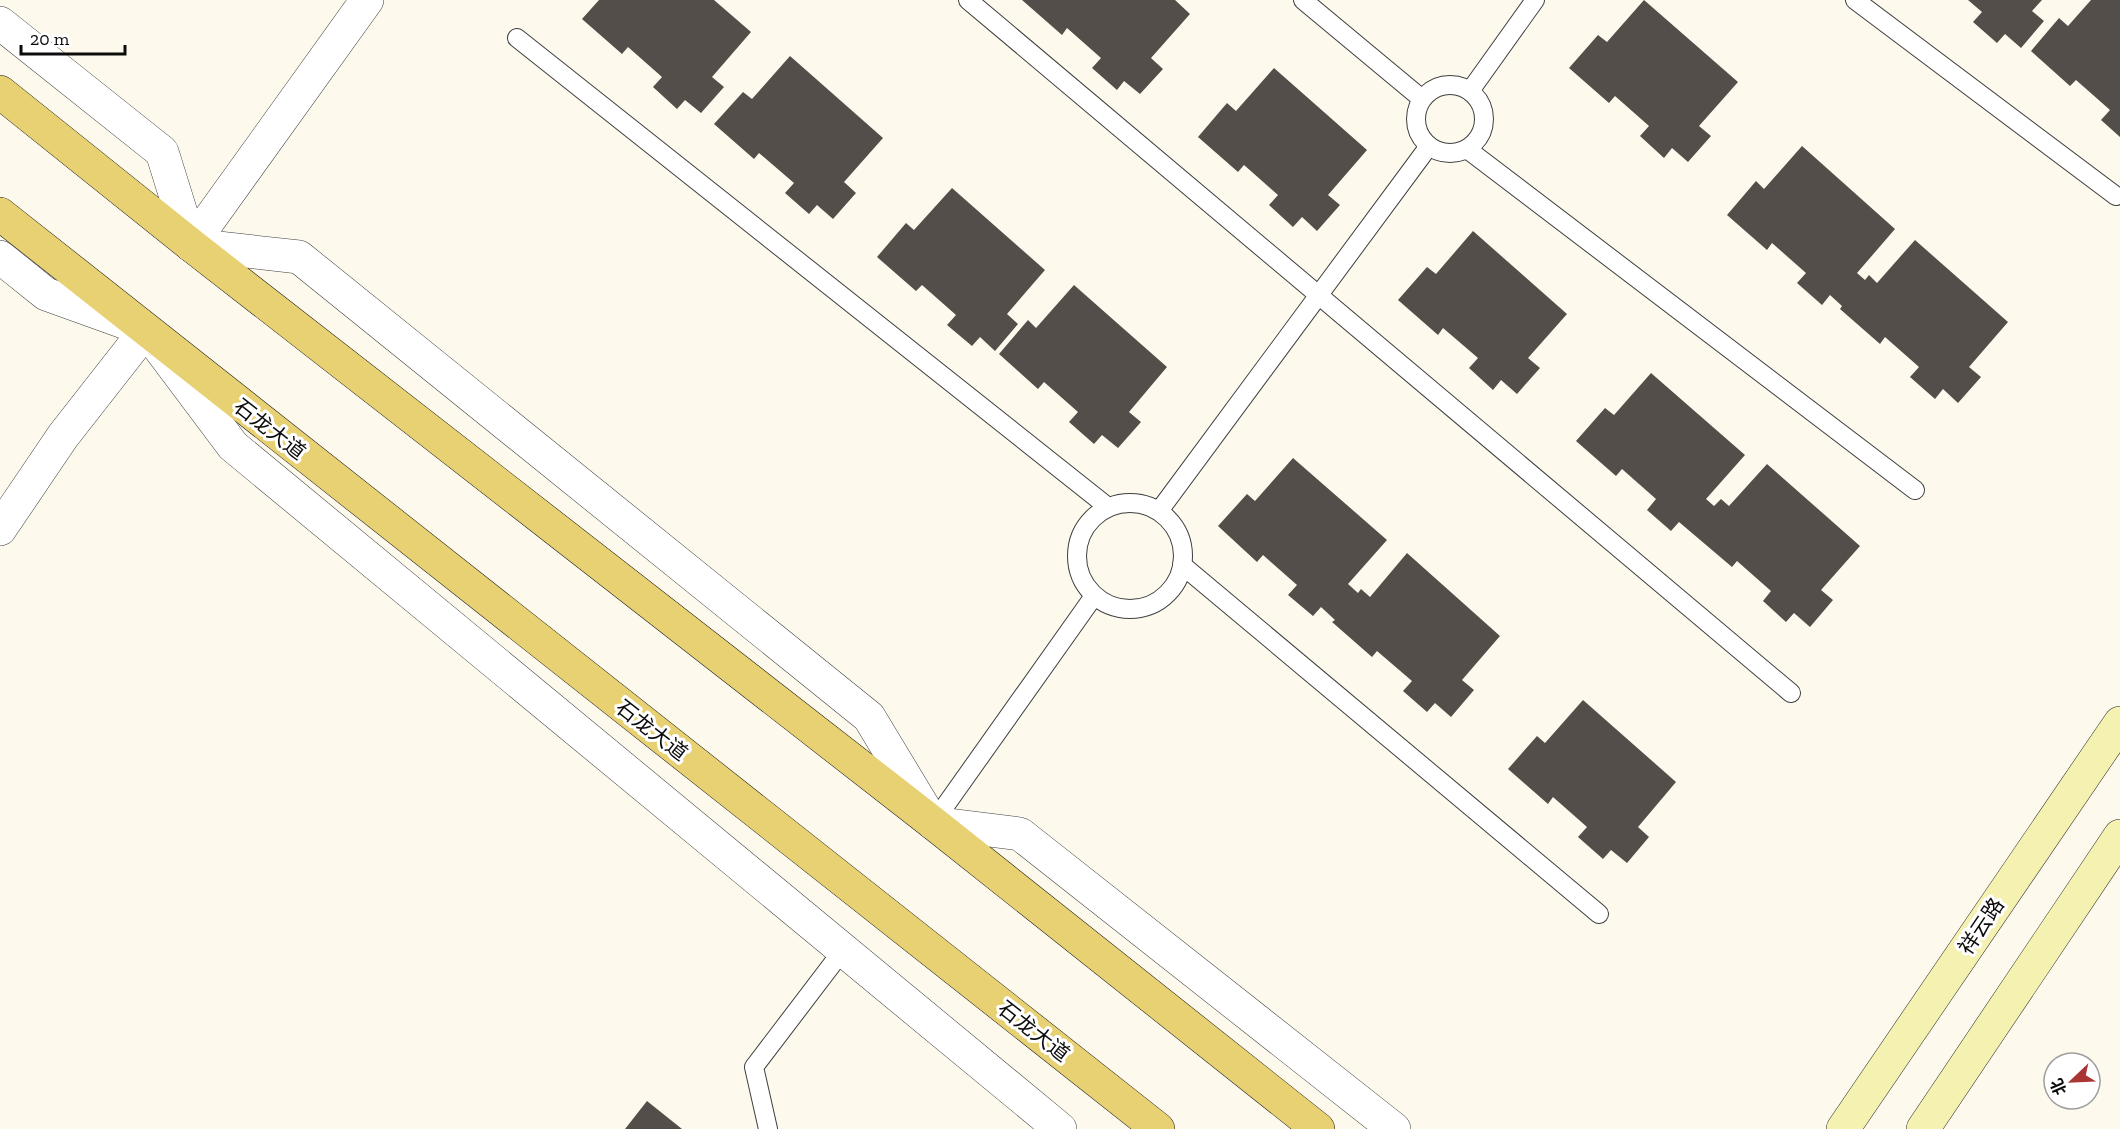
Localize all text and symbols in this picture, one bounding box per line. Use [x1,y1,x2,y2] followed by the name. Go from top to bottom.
[21,18,124,56] scale bar
[30,28,70,50] text: 20 m
[229,393,311,465] street label: 石龙大道
[611,694,693,766] street label: 石龙大道
[1953,893,2009,959] street label: 祥云路
[993,995,1075,1067] street label: 石龙大道
[2042,1051,2102,1111] north arrow
[2047,1076,2071,1098] text: 北

